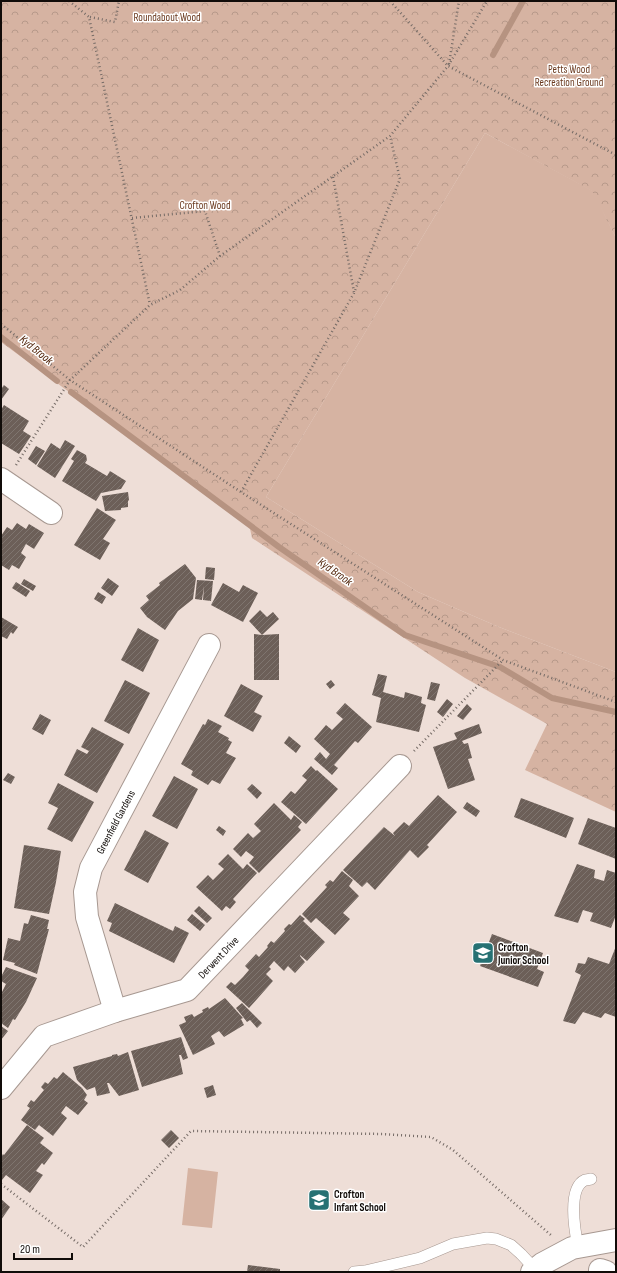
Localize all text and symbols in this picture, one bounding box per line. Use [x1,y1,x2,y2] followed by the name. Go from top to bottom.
[133,11,201,24] park label: Roundabout Wood
[535,63,604,89] park label: Petts Wood Recreation Ground
[180,199,231,212] park label: Crofton Wood
[16,332,56,368] water label: Kyd Brook
[315,555,356,590] water label: Kyd Brook
[93,788,138,856] street label: Greenfield Gardens
[195,934,241,981] street label: Derwent Drive
[470,940,496,966] school or university icon: Crofton Junior School
[497,941,549,967] place label: Crofton Junior School
[306,1187,332,1213] school or university icon: Crofton Infant School
[334,1188,386,1214] place label: Crofton Infant School
[14,1235,72,1261] scale bar
[20,1242,40,1257] text: 20 m

